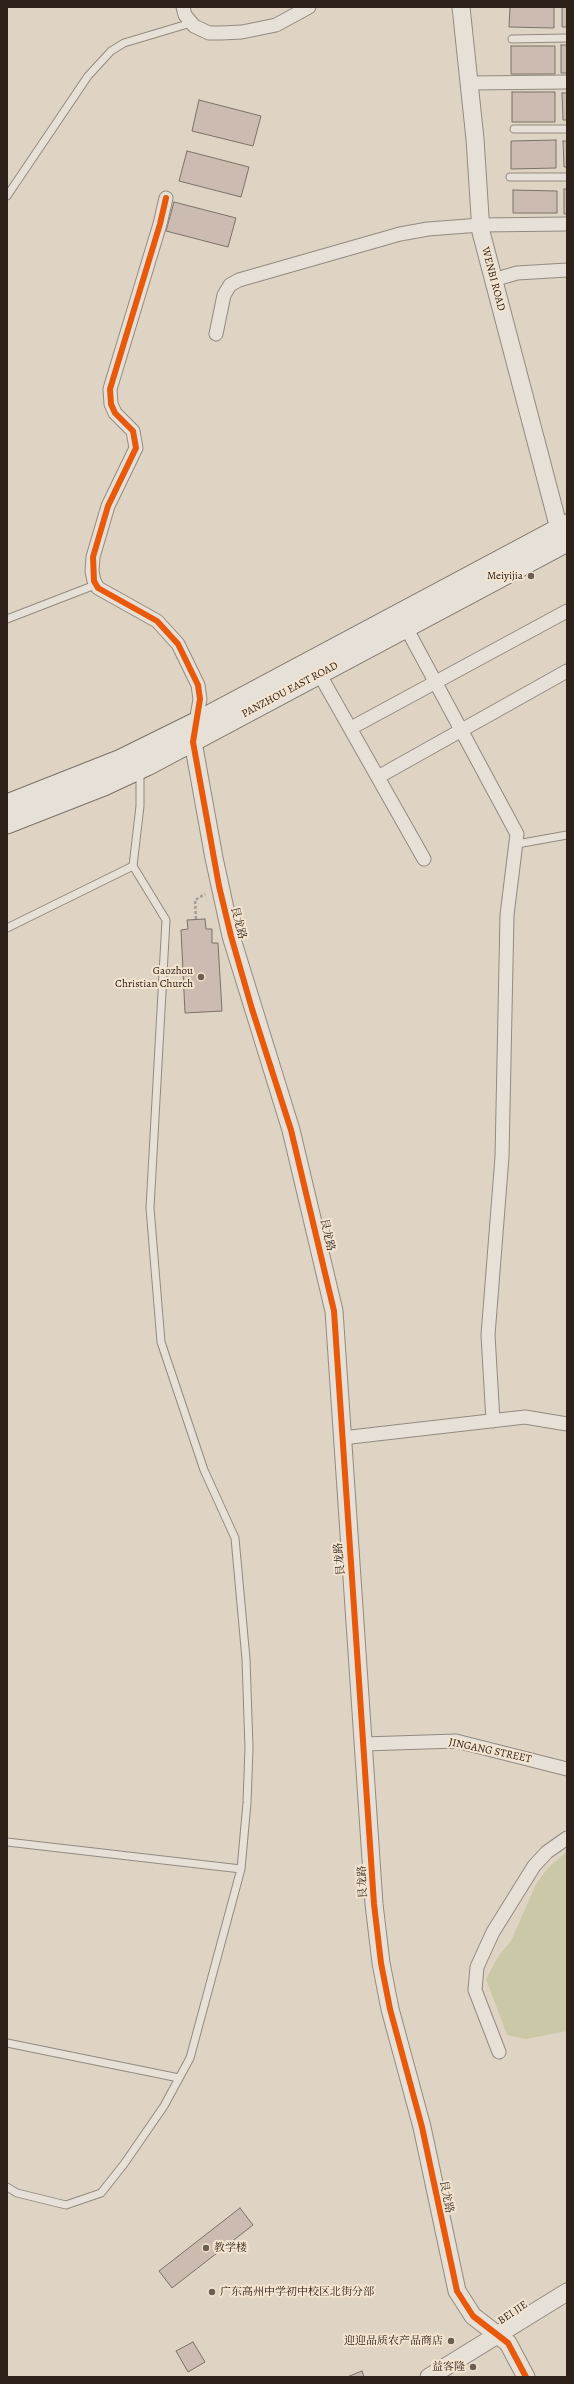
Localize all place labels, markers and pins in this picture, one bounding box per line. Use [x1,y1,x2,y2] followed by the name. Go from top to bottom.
[487,569,523,583] place label: Meiyijia
[526,571,536,581] marker: Meiyijia
[115,964,193,990] place label: Gaozhou Christian Church
[196,972,206,982] marker: Gaozhou Christian Church
[214,2241,247,2255] place label: 教学楼
[201,2243,211,2253] marker: 教学楼
[220,2285,374,2299] place label: 广东高州中学初中校区北街分部
[207,2287,217,2297] marker: 广东高州中学初中校区北街分部
[344,2334,443,2348] place label: 迎迎品质农产品商店
[446,2336,456,2346] marker: 迎迎品质农产品商店
[432,2360,465,2374] place label: 益客隆
[468,2362,478,2372] marker: 益客隆

